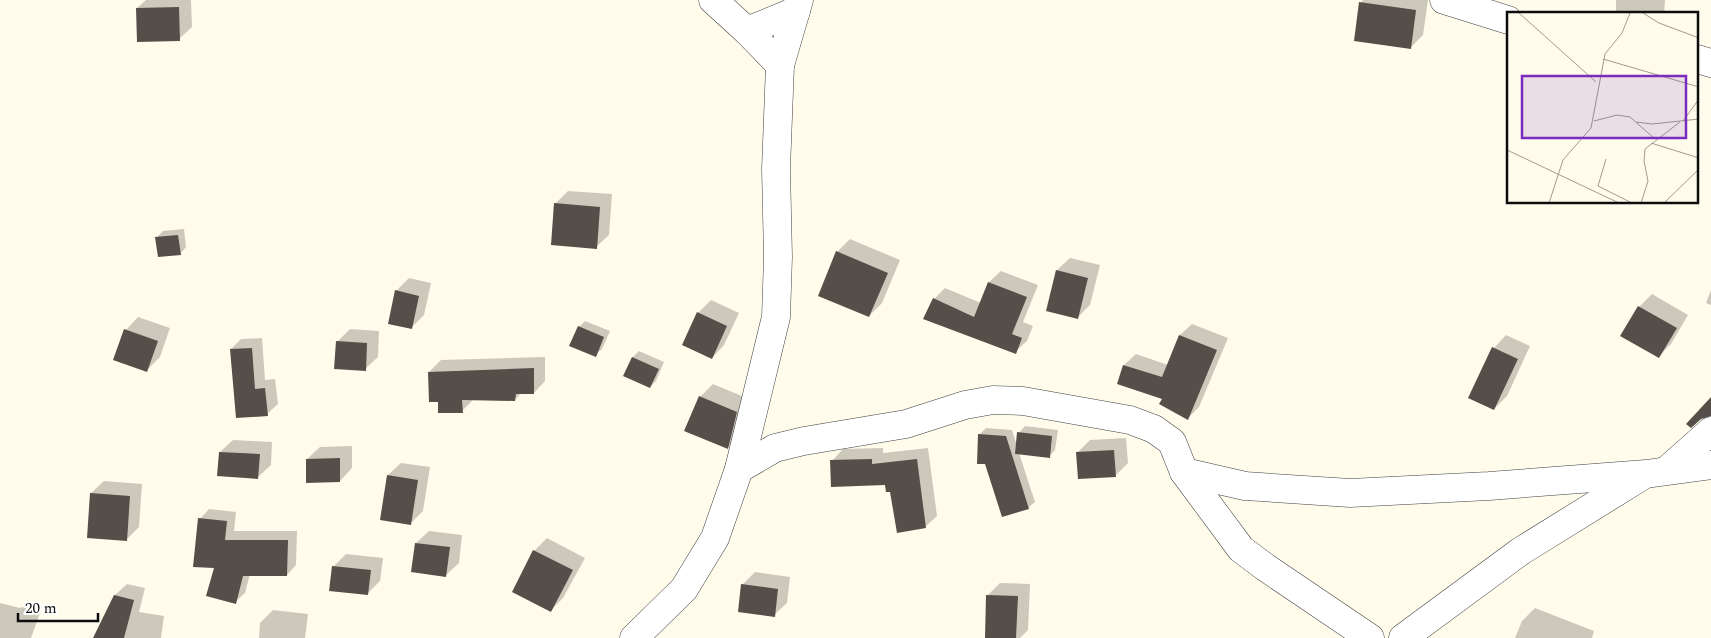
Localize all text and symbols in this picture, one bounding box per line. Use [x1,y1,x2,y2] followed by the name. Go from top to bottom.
[1507,12,1698,204] inset map
[18,590,98,622] scale bar
[25,597,57,620] text: 20 m

